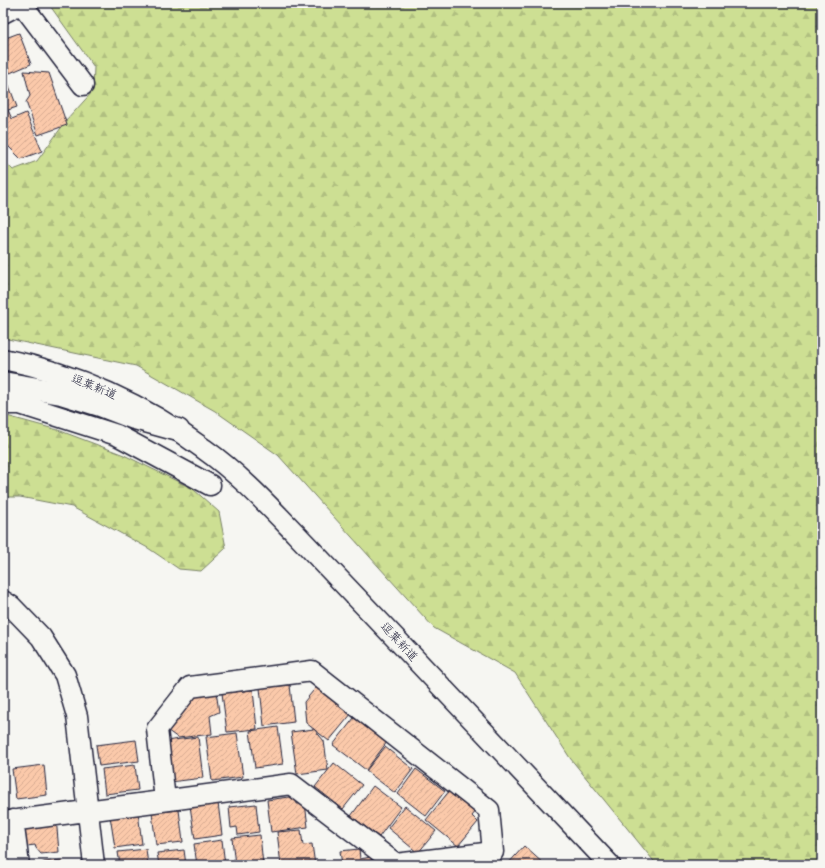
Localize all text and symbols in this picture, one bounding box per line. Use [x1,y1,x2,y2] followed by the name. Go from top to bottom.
[68,369,120,405] street label: 逗葉新道
[376,618,422,666] street label: 逗葉新道

